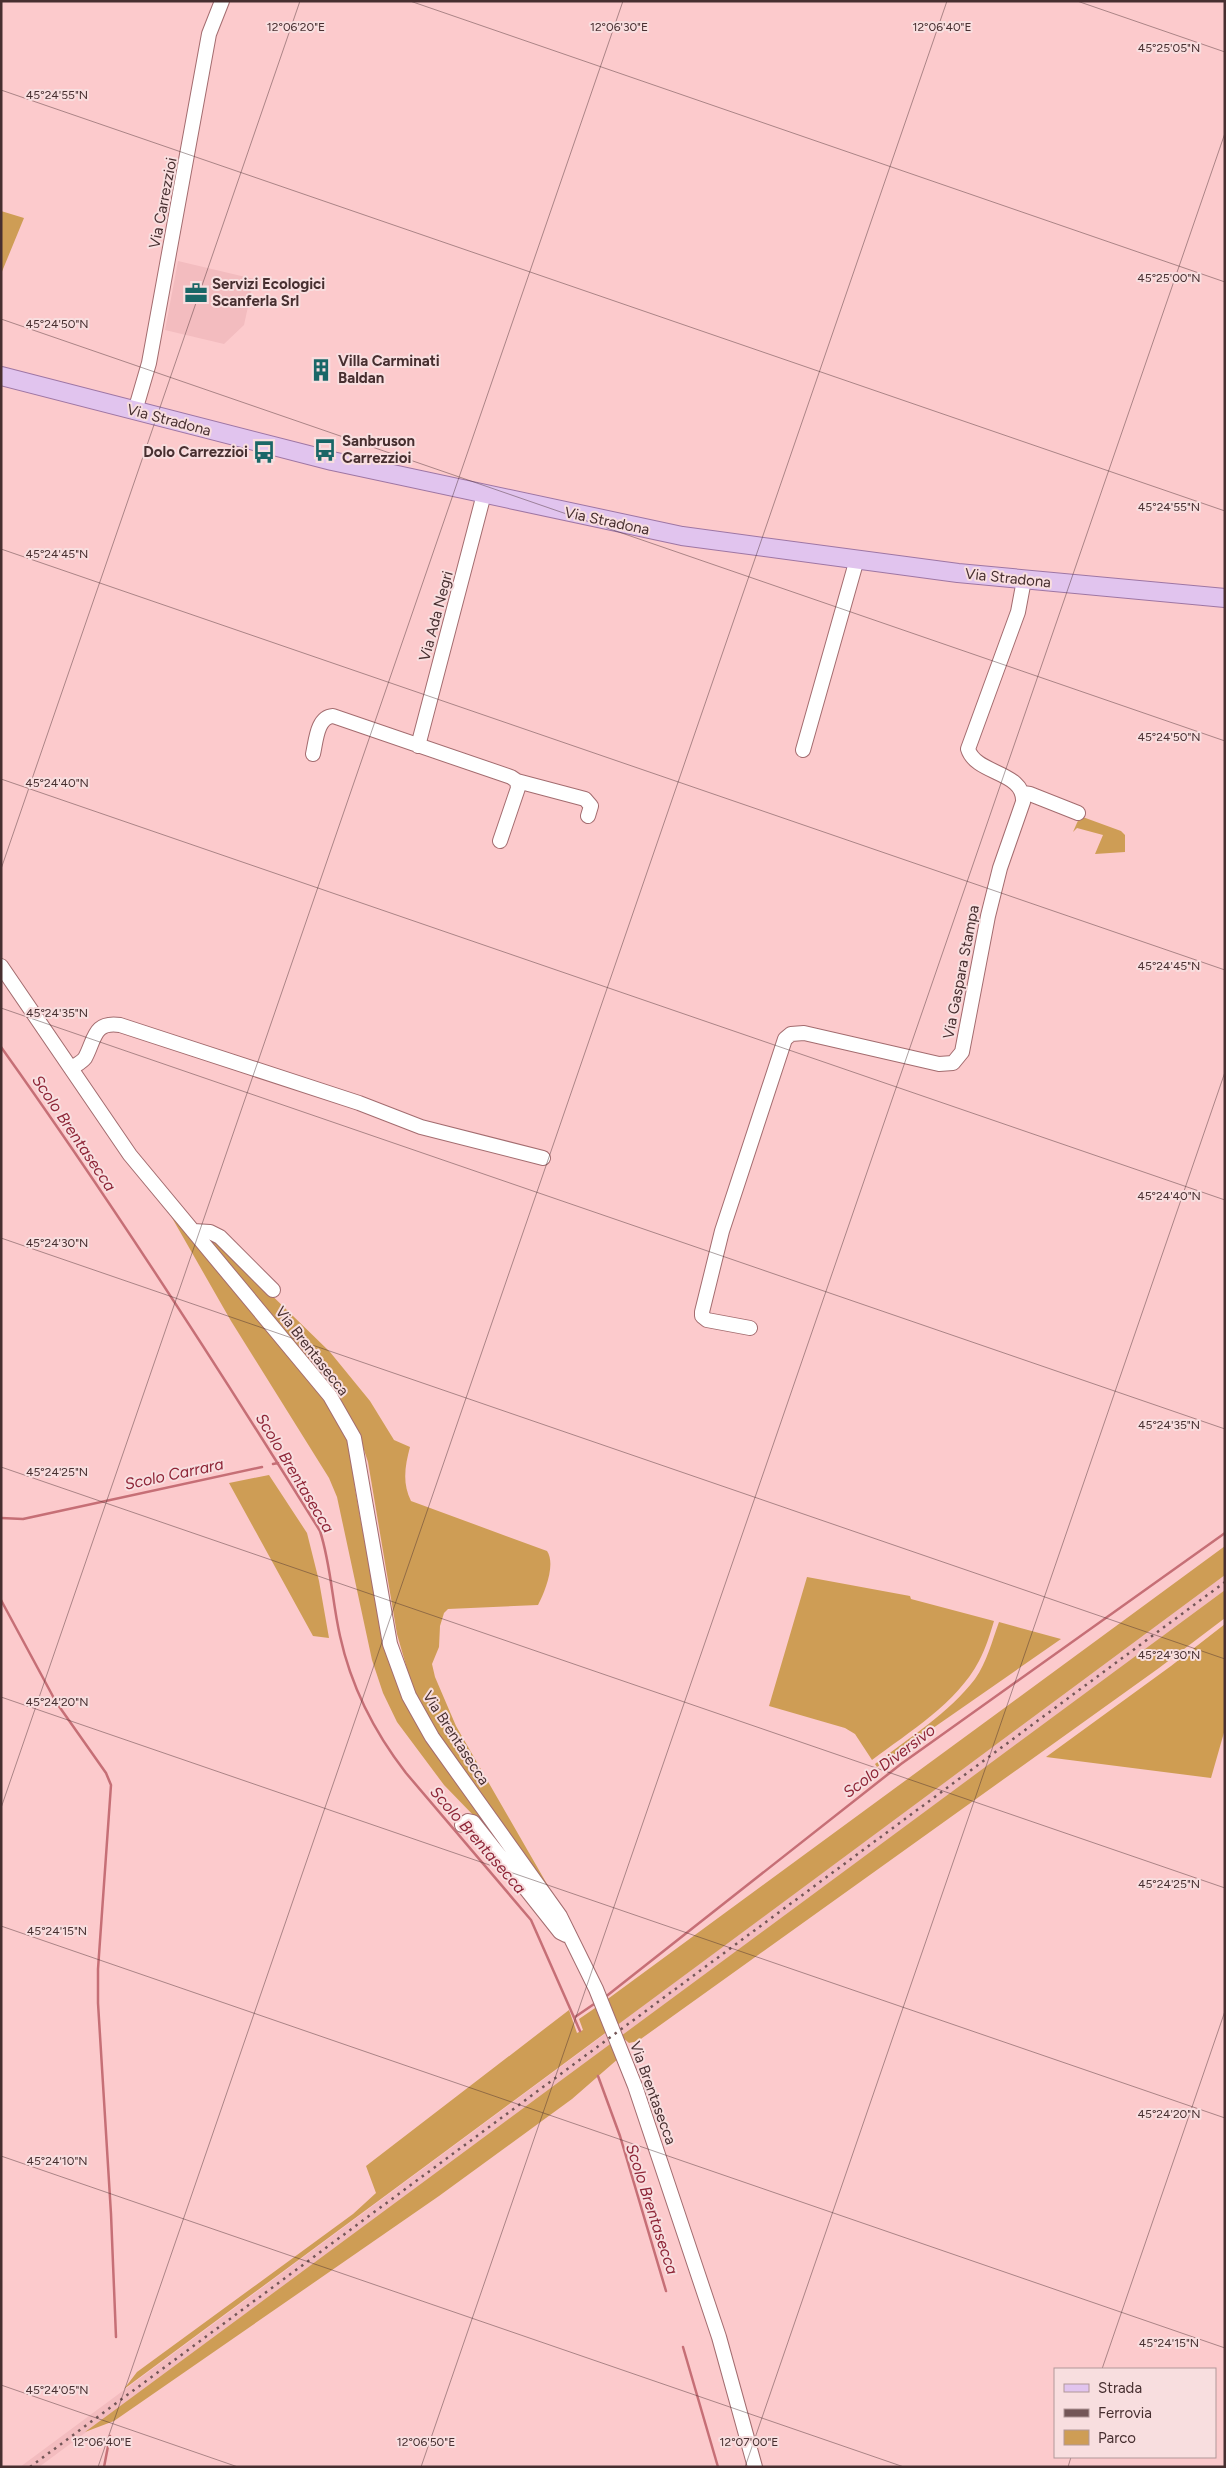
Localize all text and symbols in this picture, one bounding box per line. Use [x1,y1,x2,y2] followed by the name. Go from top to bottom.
[267,20,325,34] text: 12°06'20"E
[590,20,648,34] text: 12°06'30"E
[912,20,972,34] text: 12°06'40"E
[1138,41,1200,55] text: 45°25'05"N
[26,88,88,102] text: 45°24'55"N
[145,156,181,250] street label: Via Carrezzioi
[1137,271,1201,285] text: 45°25'00"N
[212,275,325,310] place label: Servizi Ecologici Scanferla Srl
[183,280,209,306] office icon: Servizi Ecologici Scanferla Srl
[25,317,89,331] text: 45°24'50"N
[338,352,440,387] place label: Villa Carminati Baldan
[308,357,334,383] building icon: Villa Carminati Baldan
[125,400,213,440] street label: Via Stradona
[342,432,415,467] place label: Sanbruson Carrezzioi
[312,437,338,463] bus stop icon: Sanbruson Carrezzioi
[251,439,277,465] bus stop icon: Dolo Carrezzioi
[143,443,248,461] place label: Dolo Carrezzioi
[1138,500,1200,514] text: 45°24'55"N
[563,503,651,539] street label: Via Stradona
[26,547,88,561] text: 45°24'45"N
[964,565,1052,591] street label: Via Stradona
[415,569,457,663] street label: Via Ada Negri
[1137,730,1201,744] text: 45°24'50"N
[25,776,89,790] text: 45°24'40"N
[939,904,983,1040] street label: Via Gaspara Stampa
[1138,959,1200,973] text: 45°24'45"N
[26,1006,88,1020] text: 45°24'35"N
[28,1071,120,1195] water label: Scolo Brentasecca
[1137,1189,1201,1203] text: 45°24'40"N
[26,1236,88,1250] text: 45°24'30"N
[272,1303,352,1399] street label: Via Brentasecca
[252,1410,338,1536] water label: Scolo Brentasecca
[1138,1418,1200,1432] text: 45°24'35"N
[123,1454,225,1494] water label: Scolo Carrara
[26,1465,88,1479] text: 45°24'25"N
[1138,1648,1200,1662] text: 45°24'30"N
[419,1688,493,1788] street label: Via Brentasecca
[26,1695,88,1709] text: 45°24'20"N
[839,1720,939,1802] water label: Scolo Diversivo
[426,1782,530,1898] water label: Scolo Brentasecca
[1138,1877,1200,1891] text: 45°24'25"N
[27,1924,87,1938] text: 45°24'15"N
[626,2039,680,2147] street label: Via Brentasecca
[1138,2107,1200,2121] text: 45°24'20"N
[622,2141,682,2277] water label: Scolo Brentasecca
[26,2154,88,2168] text: 45°24'10"N
[1139,2336,1199,2350] text: 45°24'15"N
[1054,2368,1216,2458] legend
[1098,2379,1142,2397] text: Strada
[25,2383,89,2397] text: 45°24'05"N
[1098,2404,1152,2422] text: Ferrovia
[1098,2429,1136,2447] text: Parco
[72,2435,132,2449] text: 12°06'40"E
[397,2435,455,2449] text: 12°06'50"E
[720,2435,778,2449] text: 12°07'00"E

